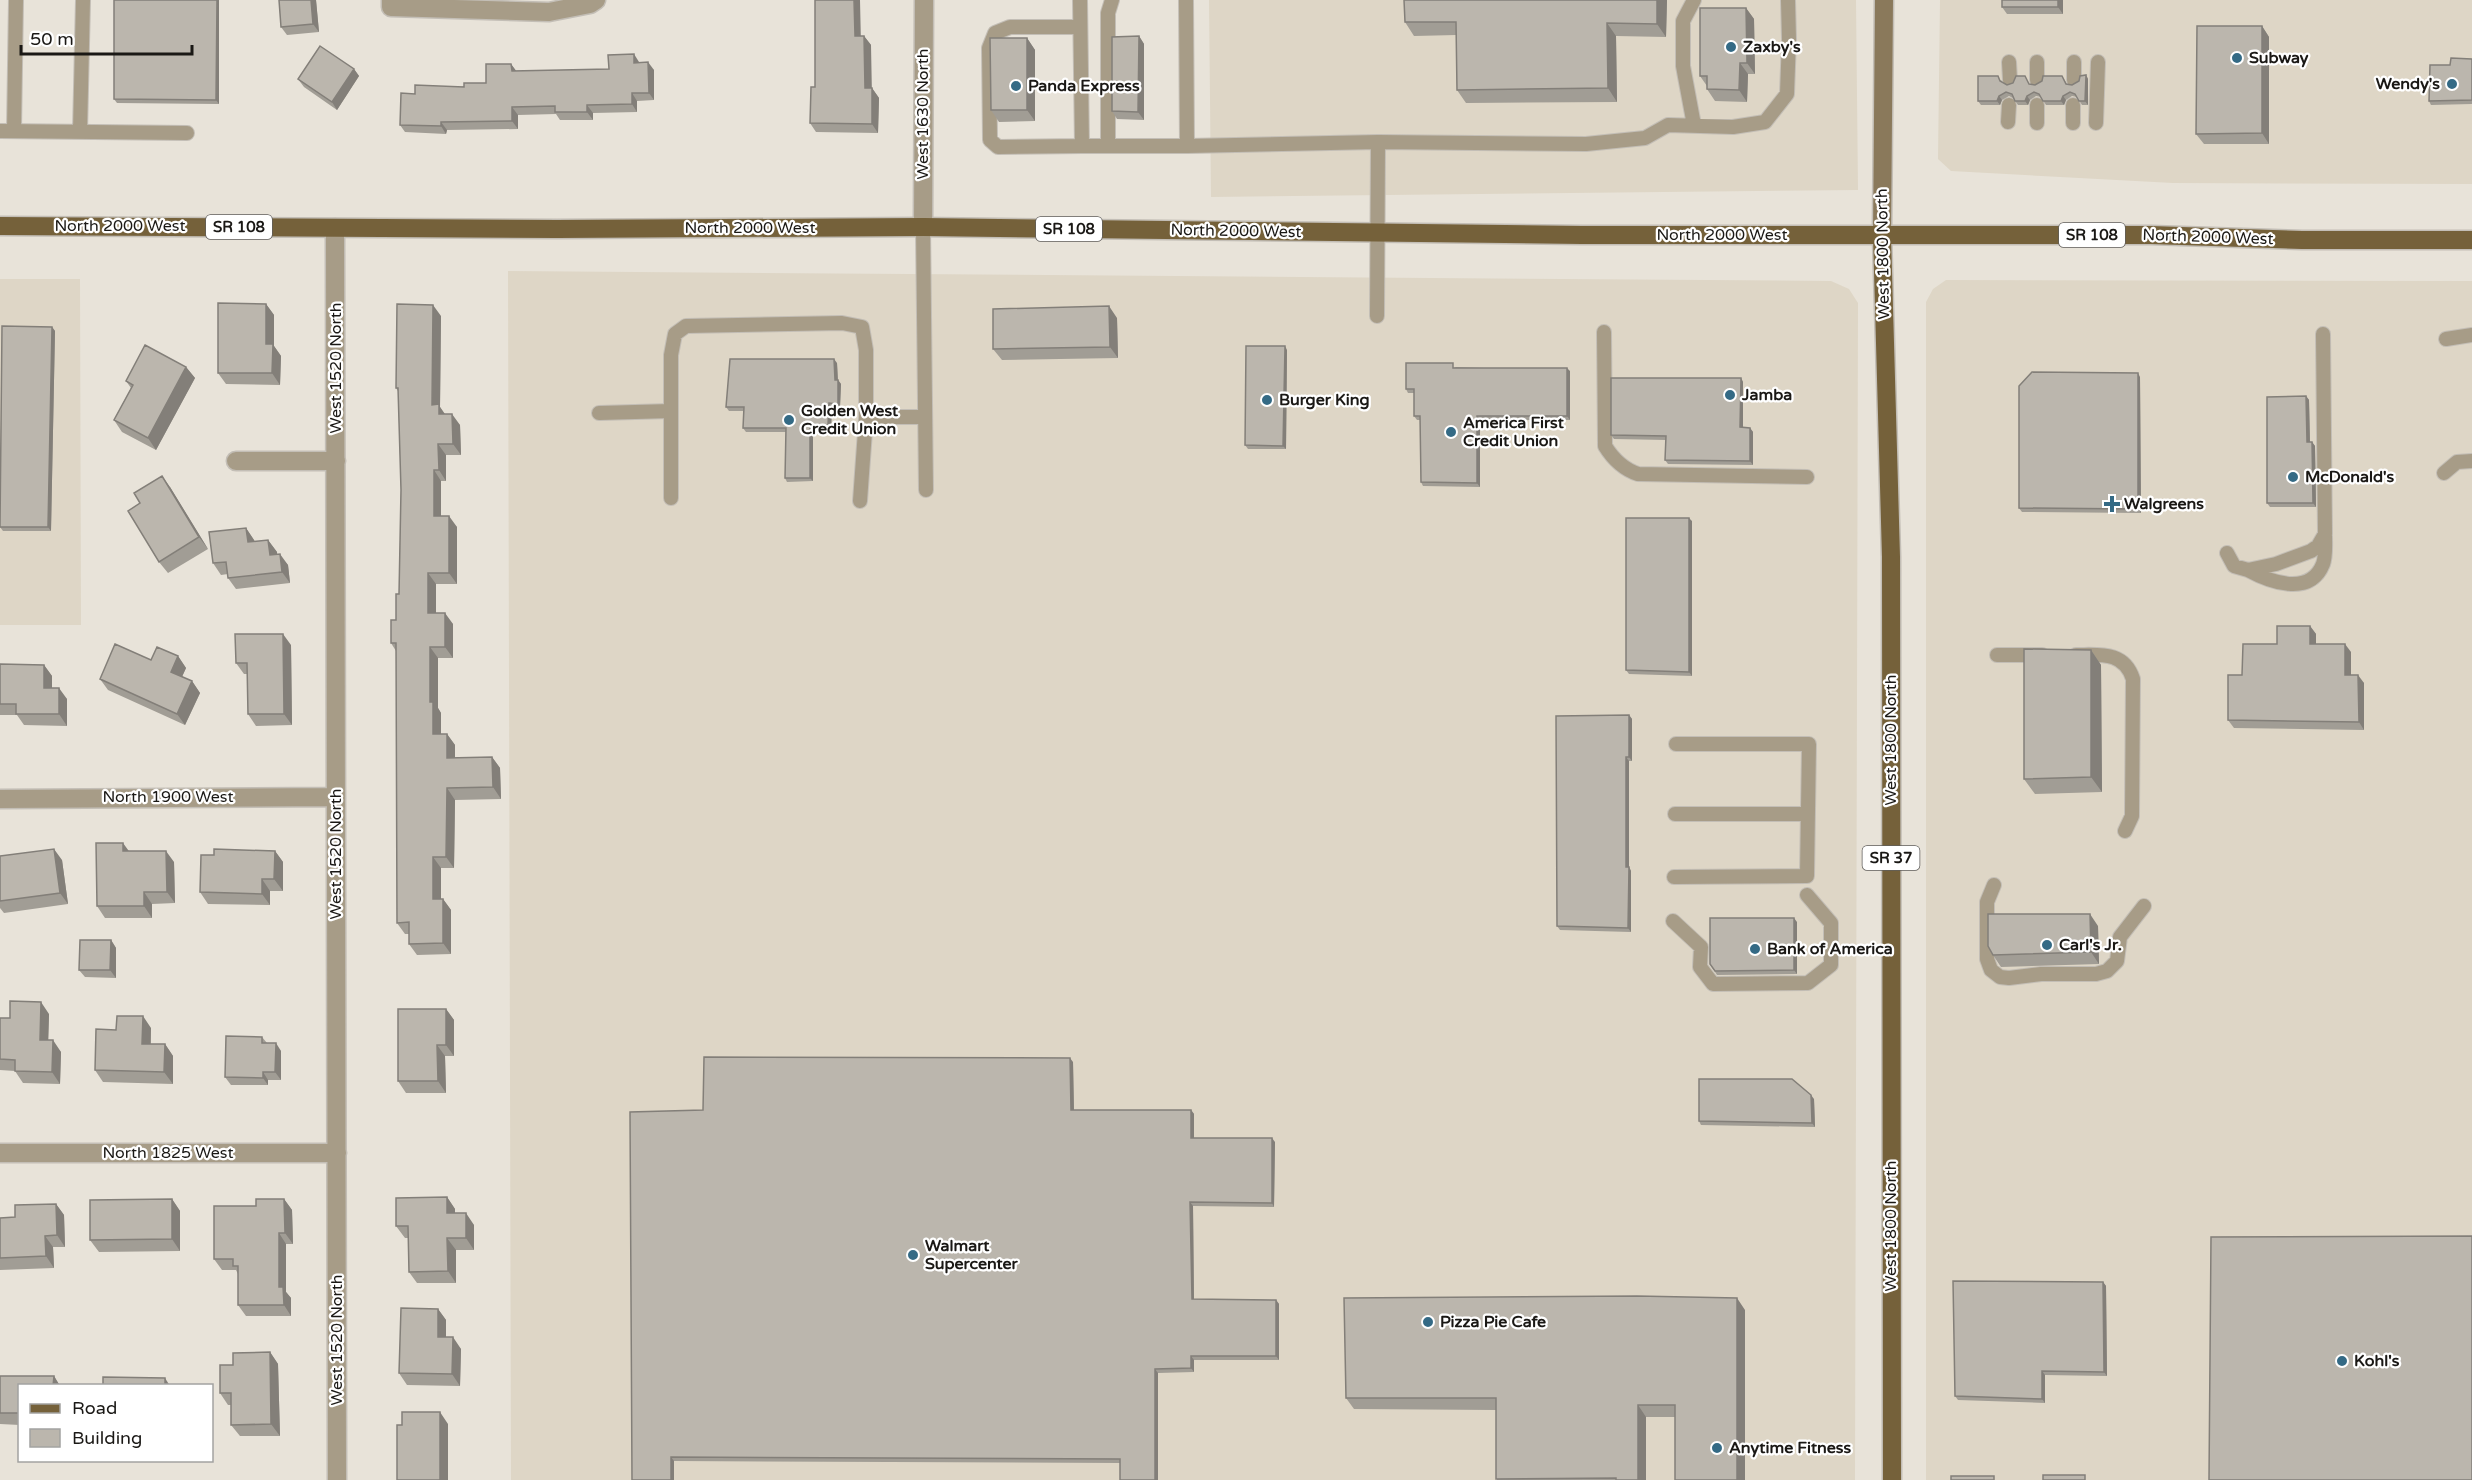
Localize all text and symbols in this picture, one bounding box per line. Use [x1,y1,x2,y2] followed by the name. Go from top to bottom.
[21,18,192,56] scale bar
[30,28,74,50] text: 50 m
[1743,37,1801,57] place label: Zaxby's
[1724,40,1738,54] marker: Zaxby's
[913,48,933,180] street label: West 1630 North
[2249,48,2309,68] place label: Subway
[2230,51,2244,65] marker: Subway
[2376,74,2440,94] place label: Wendy's
[1028,76,1140,96] place label: Panda Express
[2445,77,2459,91] marker: Wendy's
[1009,79,1023,93] marker: Panda Express
[1872,188,1894,320] street label: West 1800 North
[206,215,272,239] road number: SR 108
[54,216,186,236] street label: North 2000 West
[1036,217,1102,241] road number: SR 108
[684,218,816,238] street label: North 2000 West
[1170,220,1302,242] street label: North 2000 West
[2059,223,2125,247] road number: SR 108
[1656,225,1788,245] street label: North 2000 West
[2142,225,2274,249] street label: North 2000 West
[326,302,346,434] street label: West 1520 North
[1741,385,1792,405] place label: Jamba
[1723,388,1737,402] marker: Jamba
[1279,390,1370,410] place label: Burger King
[1260,393,1274,407] marker: Burger King
[801,401,899,439] place label: Golden West Credit Union
[782,413,796,427] marker: Golden West Credit Union
[1463,413,1565,451] place label: America First Credit Union
[1444,425,1458,439] marker: America First Credit Union
[2305,467,2395,487] place label: McDonald's
[2286,470,2300,484] marker: McDonald's
[2124,494,2204,514] place label: Walgreens
[2105,497,2119,511] marker: Walgreens
[1881,674,1901,806] street label: West 1800 North
[102,787,234,807] street label: North 1900 West
[326,788,346,920] street label: West 1520 North
[1862,846,1920,870] road number: SR 37
[2059,935,2122,955] place label: Carl's Jr.
[2040,938,2054,952] marker: Carl's Jr.
[1767,939,1893,959] place label: Bank of America
[1748,942,1762,956] marker: Bank of America
[102,1143,234,1163] street label: North 1825 West
[1881,1160,1901,1292] street label: West 1800 North
[925,1236,1019,1274] place label: Walmart Supercenter
[906,1248,920,1262] marker: Walmart Supercenter
[327,1274,347,1406] street label: West 1520 North
[1440,1312,1546,1332] place label: Pizza Pie Cafe
[1421,1315,1435,1329] marker: Pizza Pie Cafe
[2354,1351,2400,1371] place label: Kohl's
[2335,1354,2349,1368] marker: Kohl's
[18,1384,213,1462] legend
[72,1397,117,1419] text: Road
[72,1427,142,1449] text: Building
[1729,1438,1851,1458] place label: Anytime Fitness
[1710,1441,1724,1455] marker: Anytime Fitness

